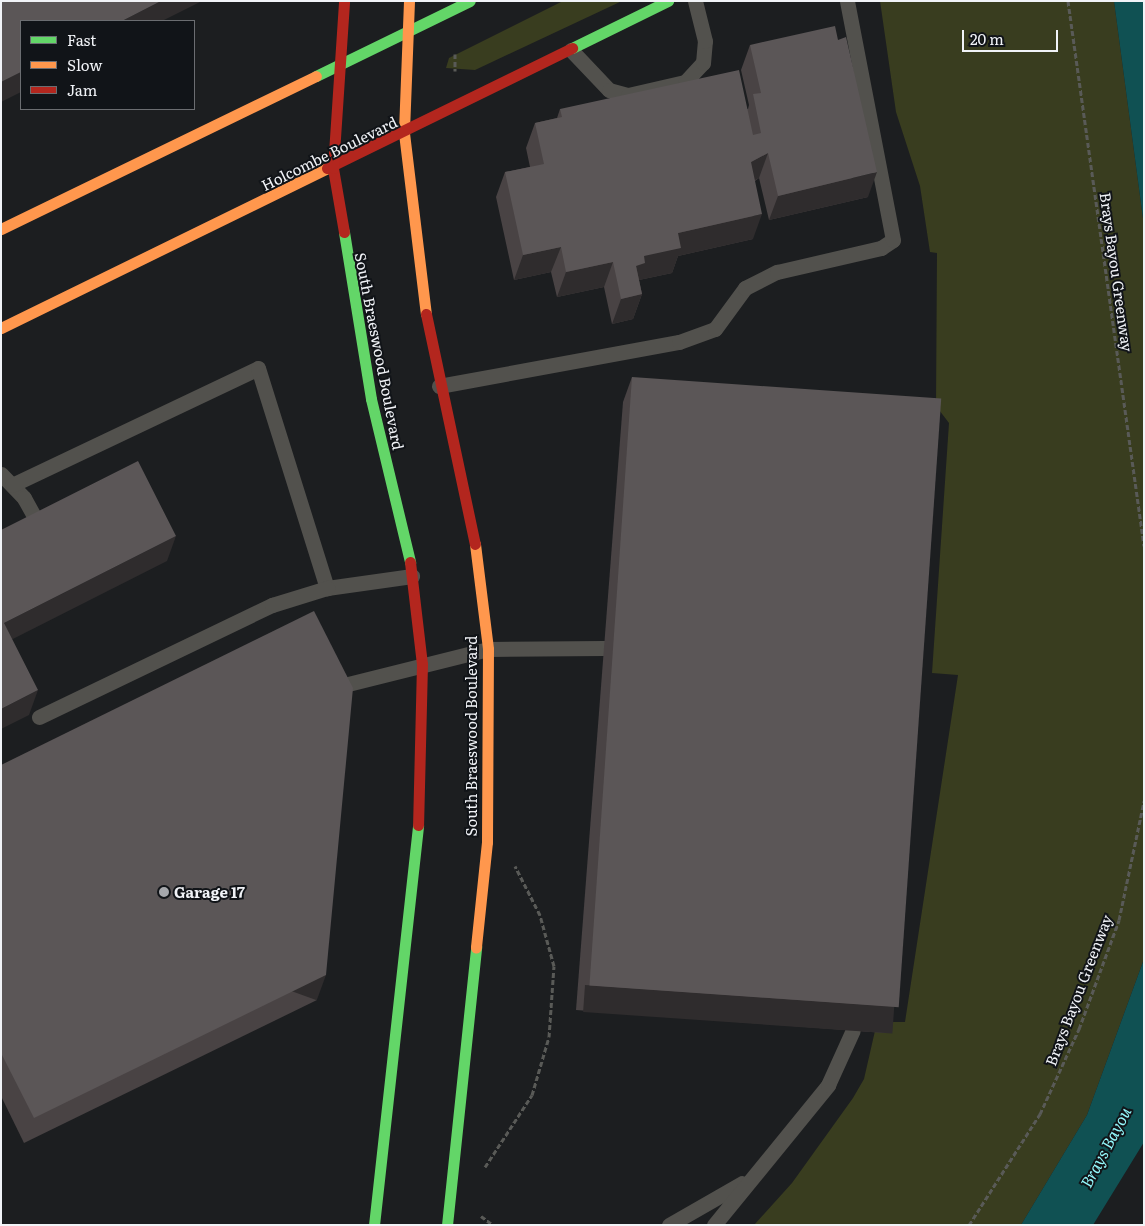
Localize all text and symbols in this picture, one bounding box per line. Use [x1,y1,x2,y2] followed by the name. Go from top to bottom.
[20,20,195,110] legend
[965,20,1061,52] scale bar
[970,27,1004,50] text: 20 m
[67,28,96,51] text: Fast
[67,53,102,76] text: Slow
[67,78,97,101] text: Jam
[258,112,400,194] street label: Holcombe Boulevard
[1097,191,1137,353] street label: Brays Bayou Greenway
[352,251,408,451] street label: South Braeswood Boulevard
[462,636,480,836] street label: South Braeswood Boulevard
[174,883,245,901] place label: Garage 17
[158,886,170,898] marker: Garage 17
[1041,912,1115,1068] street label: Brays Bayou Greenway
[1076,1103,1134,1191] water label: Brays Bayou

